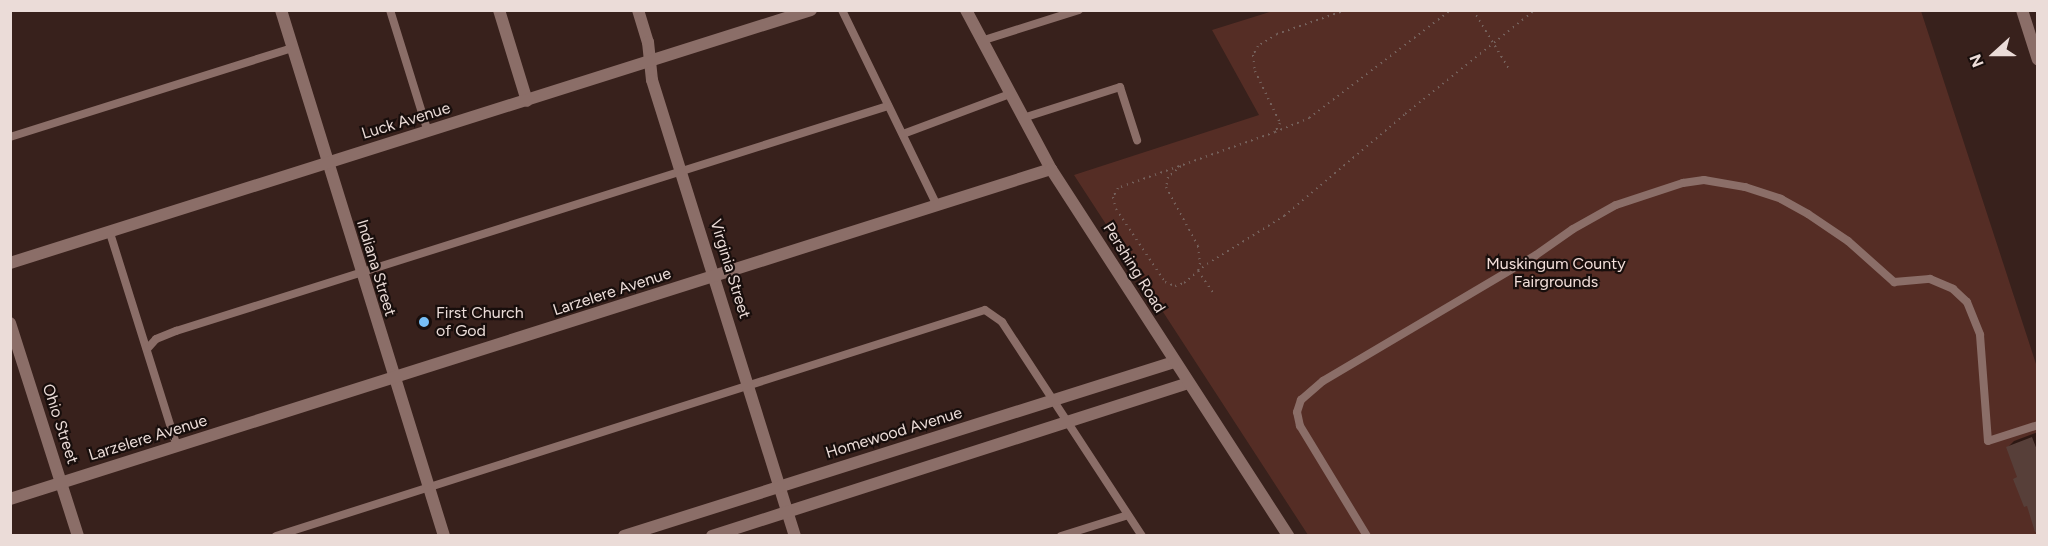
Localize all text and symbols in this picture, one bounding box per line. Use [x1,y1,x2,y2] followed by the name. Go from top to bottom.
[1964,24,2024,84] north arrow
[1966,51,1988,70] text: N
[359,98,453,144] street label: Luck Avenue
[352,217,400,319] street label: Indiana Street
[706,217,754,321] street label: Virginia Street
[1099,219,1169,317] street label: Pershing Road
[1486,254,1626,292] park label: Muskingum County Fairgrounds
[551,264,673,320] street label: Larzelere Avenue
[436,303,524,341] place label: First Church of God
[417,315,431,329] marker: First Church of God
[38,382,82,466] street label: Ohio Street
[823,403,965,463] street label: Homewood Avenue
[86,411,210,465] street label: Larzelere Avenue

